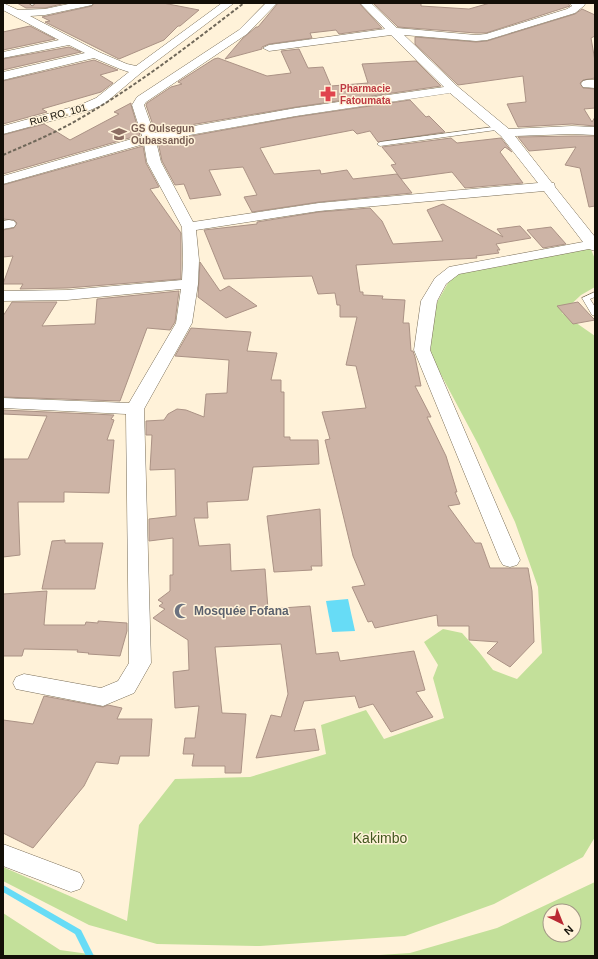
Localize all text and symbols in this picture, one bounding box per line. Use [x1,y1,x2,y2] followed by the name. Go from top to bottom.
[340,83,391,106] place label: Pharmacie Fatoumata
[319,85,337,103] pharmacy icon: Pharmacie Fatoumata
[29,102,88,127] street label: Rue RO. 101
[131,123,194,146] place label: GS Oulsegun Oubassandjo
[110,125,128,143] school or university icon: GS Oulsegun Oubassandjo
[173,602,191,620] mosque icon: Mosquée Fofana
[194,604,289,618] place label: Mosquée Fofana
[353,830,407,846] park label: Kakimbo
[542,903,582,943] north arrow
[562,923,576,937] text: N

